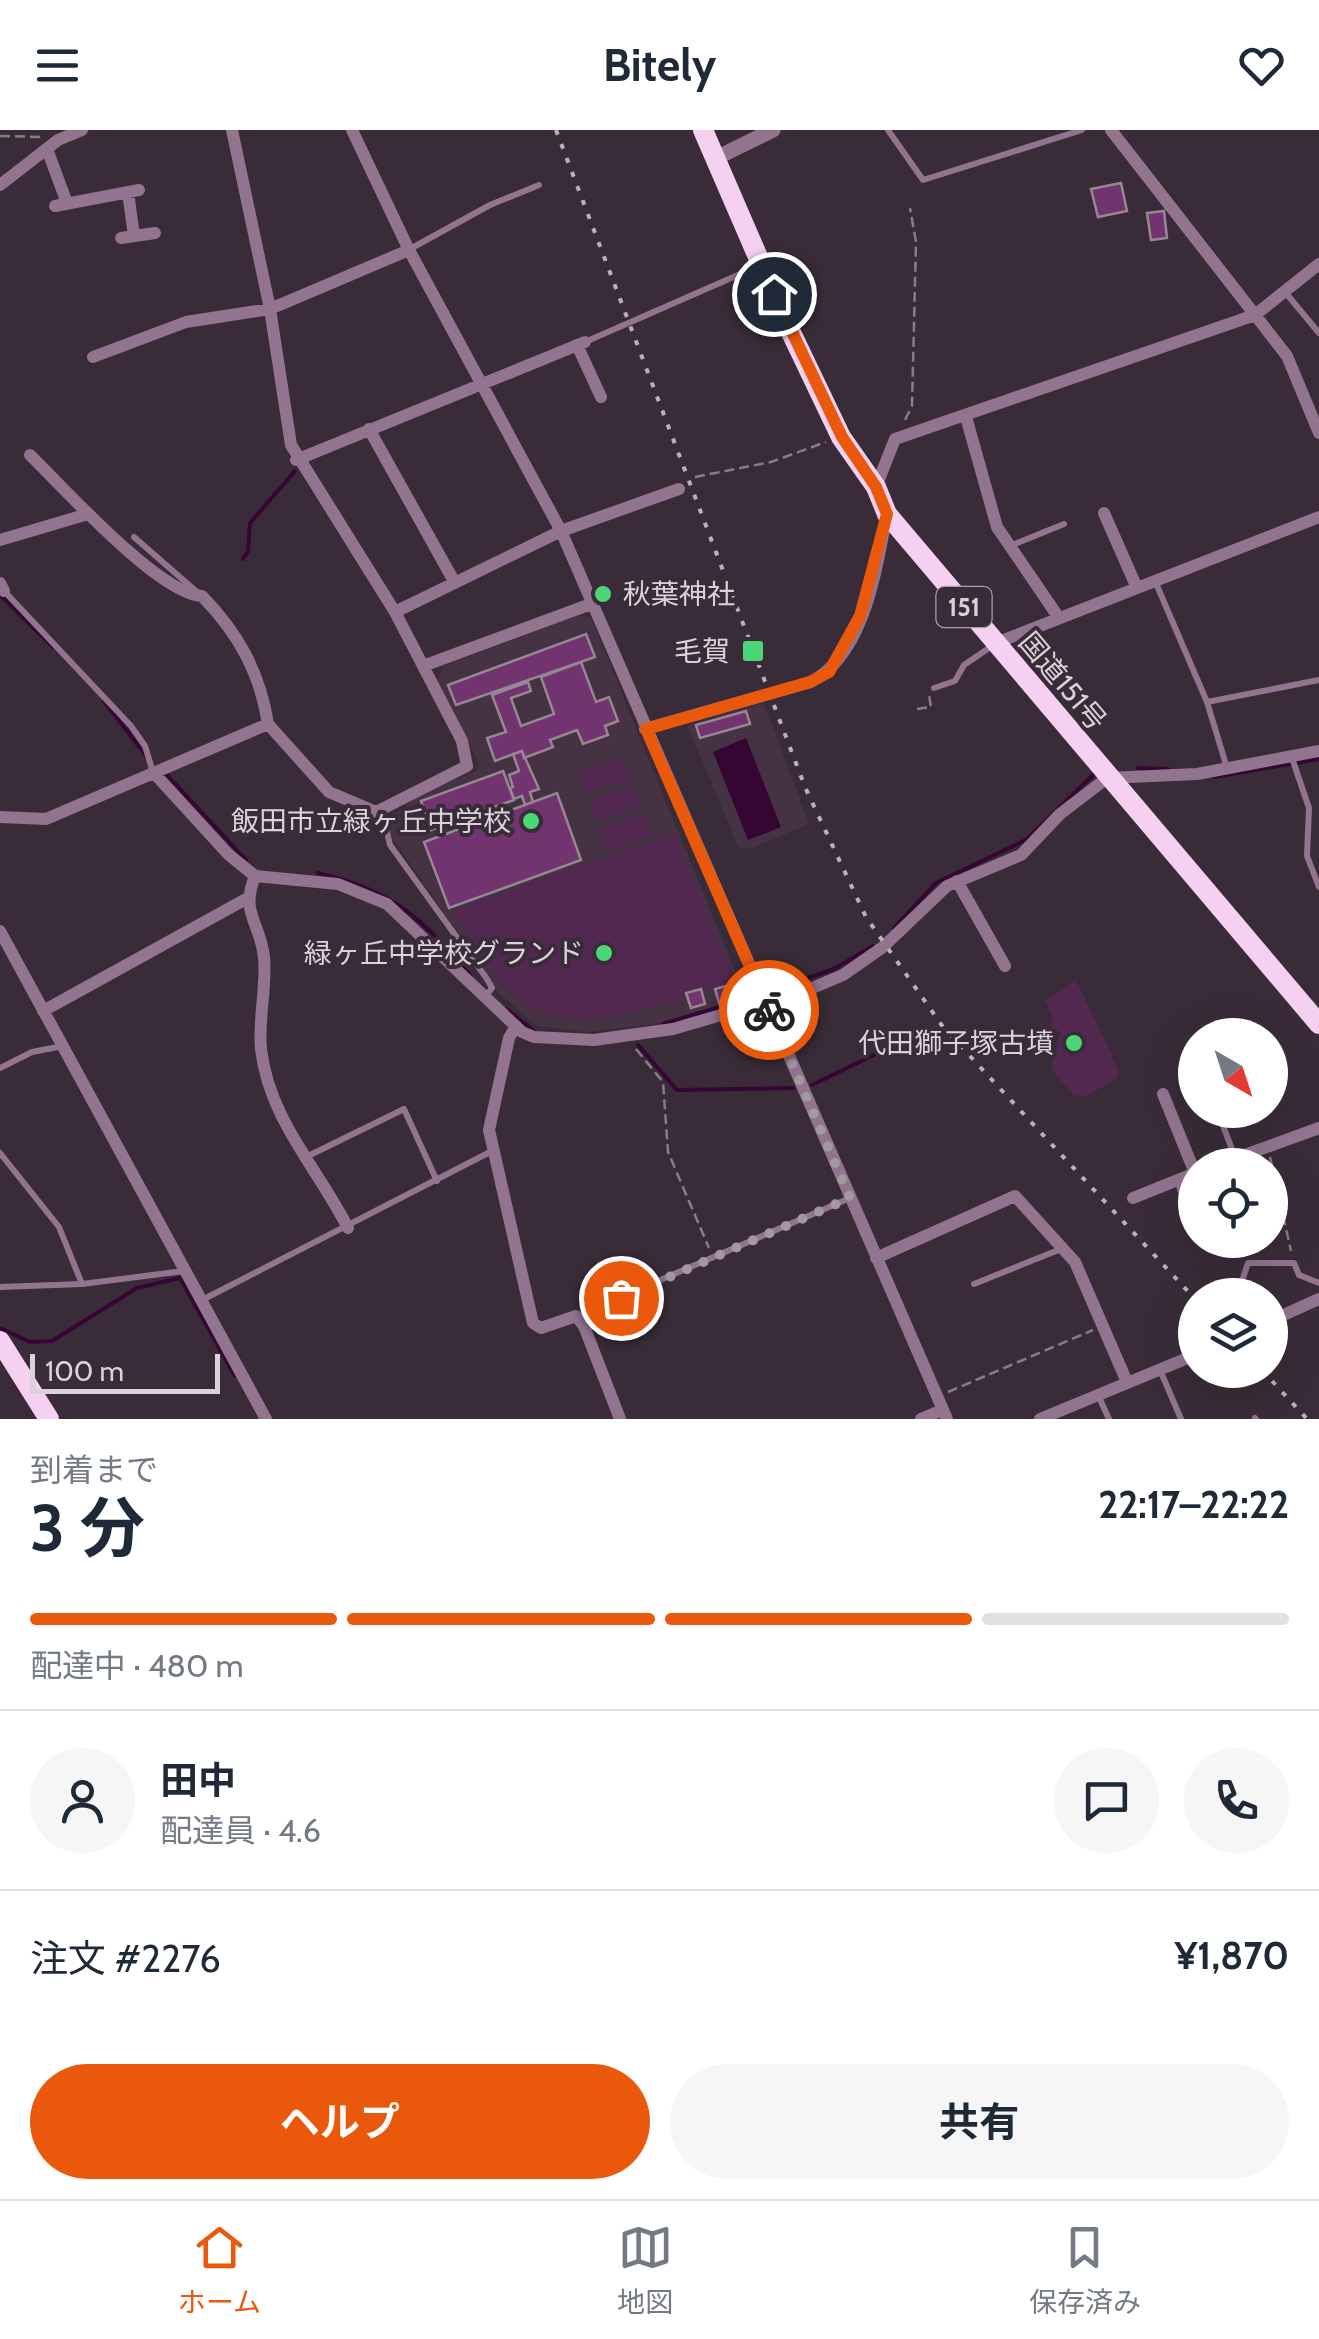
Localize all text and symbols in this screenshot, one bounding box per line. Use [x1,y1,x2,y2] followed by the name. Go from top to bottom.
[30,38,85,93] icon: menu
[603,38,716,92] text: Bitely
[1234,38,1289,93] icon: heart
[732,252,817,337] pin
[747,267,802,322] icon: home
[623,577,735,611] place label: 秋葉神社
[592,583,614,605] marker: 秋葉神社
[936,587,992,627] road number: 151
[1012,625,1114,737] street label: 国道151号
[674,634,730,668] place label: 毛賀
[740,638,766,664] marker: 毛賀
[231,804,511,838] place label: 飯田市立緑ヶ丘中学校
[520,810,542,832] marker: 飯田市立緑ヶ丘中学校
[304,936,584,970] place label: 緑ヶ丘中学校グランド
[593,942,615,964] marker: 緑ヶ丘中学校グランド
[719,960,819,1060] courier
[742,983,797,1038] icon: bike
[1178,1018,1288,1128] north arrow
[1178,1018,1288,1388] map controls
[858,1026,1054,1060] place label: 代田獅子塚古墳
[1063,1032,1085,1054] marker: 代田獅子塚古墳
[1178,1148,1288,1258] button: locate
[579,1256,664,1341] pin
[594,1271,649,1326] icon: bag
[1178,1278,1288,1388] button: layers
[30,1349,220,1394] scale bar
[45,1354,124,1388] text: 100 m
[30,1450,158,1489] text: 到着まで
[1098,1481,1289,1528] text: 22:17–22:22
[30,1488,145,1567] text: 3 分
[30,1646,244,1685] text: 配達中 · 480 m
[30,1748,135,1853] button: person
[1054,1748,1159,1853] button: chat
[1184,1748,1289,1853] button: phone
[160,1757,236,1804] text: 田中
[160,1811,321,1850] text: 配達員 · 4.6
[1174,1932,1289,1979] text: ¥1,870
[30,1935,221,1982] text: 注文 #2276
[30,2064,650,2179] button: ヘルプ
[670,2064,1289,2179] button: 共有
[178,2220,261,2320] tab: ホーム
[617,2220,673,2320] tab: 地図
[1029,2220,1141,2320] tab: 保存済み

